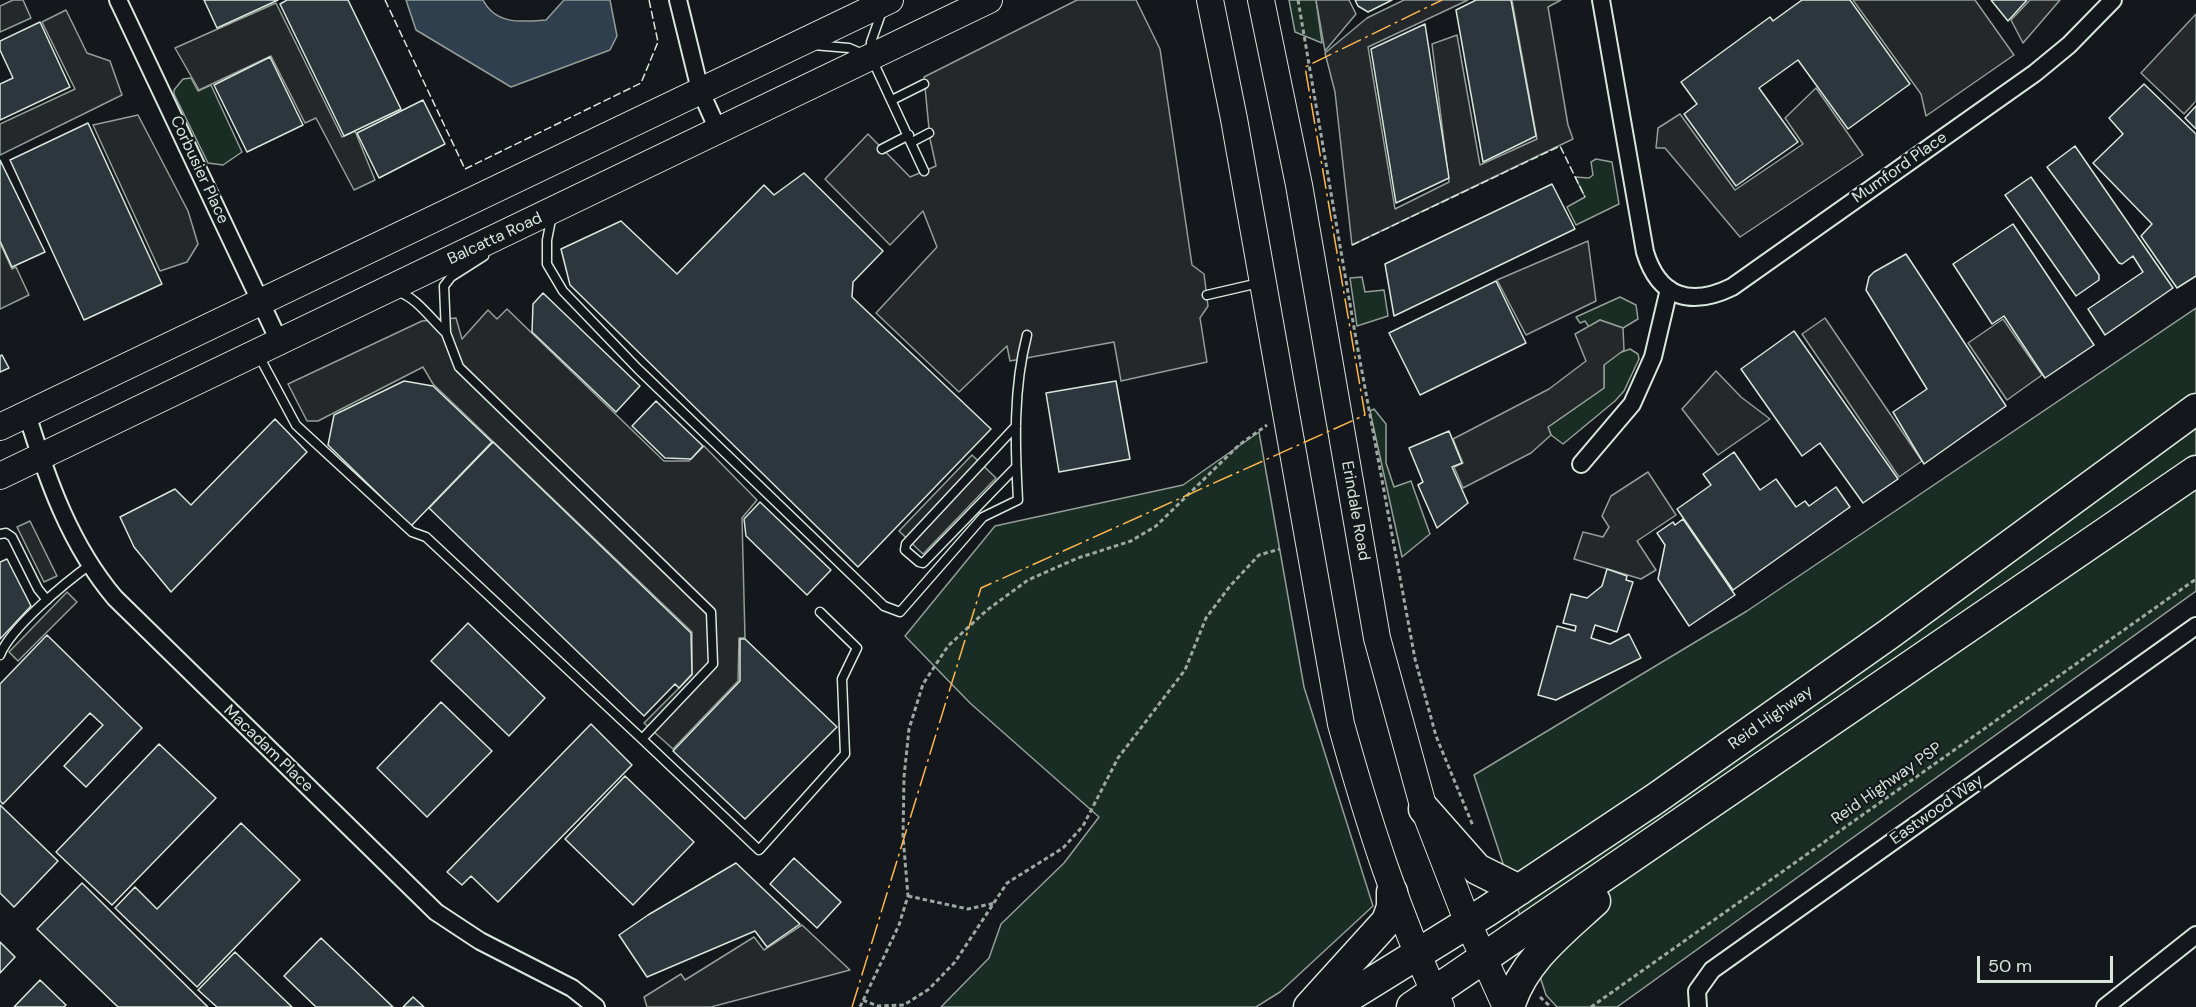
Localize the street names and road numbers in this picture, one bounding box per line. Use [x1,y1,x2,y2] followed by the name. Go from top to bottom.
[166,113,232,227] street label: Corbusier Place
[1849,128,1951,208] street label: Mumford Place
[445,209,545,269] street label: Balcatta Road
[1337,460,1373,562] street label: Erindale Road
[1725,682,1817,754] street label: Reid Highway
[219,701,317,797] street label: Macadam Place
[1828,739,1946,829] street label: Reid Highway PSP
[1887,771,1987,849] street label: Eastwood Way

